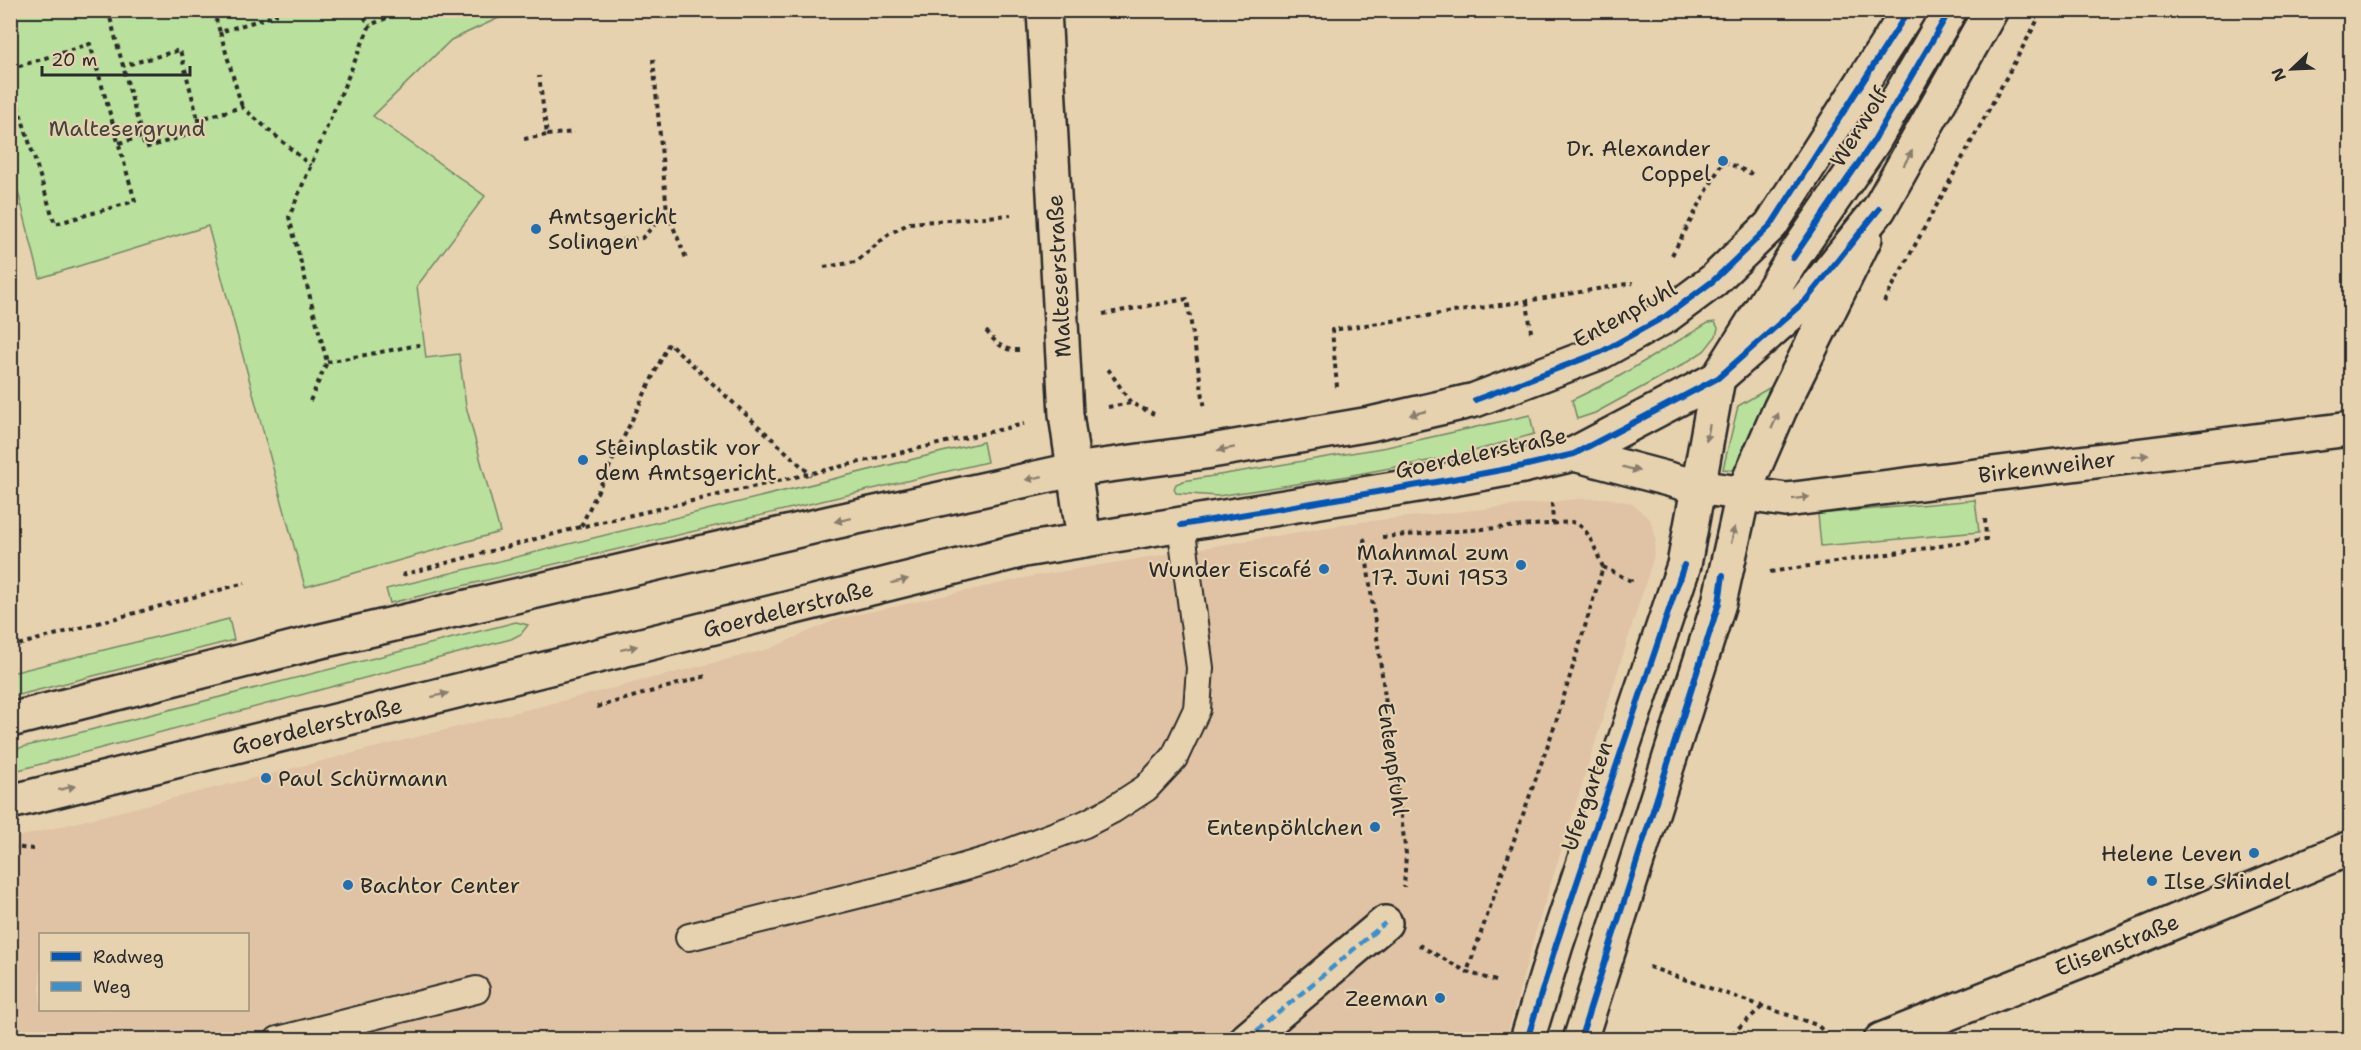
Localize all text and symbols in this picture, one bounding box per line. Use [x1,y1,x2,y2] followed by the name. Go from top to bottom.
[42,39,190,77] scale bar
[2262,39,2322,99] north arrow
[51,48,97,72] text: 20 m
[2267,65,2291,85] text: N
[1823,81,1895,173] street label: Werwolf
[48,114,206,143] park label: Maltesergrund
[1566,134,1711,188] place label: Dr. Alexander Coppel
[1903,149,1913,166] one-way arrow
[1716,154,1730,168] marker: Dr. Alexander Coppel
[1040,194,1078,358] street label: Malteserstraße
[548,202,677,256] place label: Amtsgericht Solingen
[529,222,543,236] marker: Amtsgericht Solingen
[1568,274,1682,354] street label: Entenpfuhl
[1409,409,1427,419] one-way arrow
[1770,412,1780,430] one-way arrow
[1393,421,1569,485] street label: Goerdelerstraße
[1703,423,1712,442] one-way arrow
[595,433,777,487] place label: Steinplastik vor dem Amtsgericht
[1217,444,1236,453] one-way arrow
[1976,444,2118,490] street label: Birkenweiher
[2131,451,2150,460] one-way arrow
[576,453,590,467] marker: Steinplastik vor dem Amtsgericht
[1622,465,1640,475] one-way arrow
[1024,474,1043,483] one-way arrow
[1791,493,1810,503] one-way arrow
[833,516,852,525] one-way arrow
[1729,525,1738,544] one-way arrow
[1356,538,1509,592] place label: Mahnmal zum 17. Juni 1953
[1148,555,1312,584] place label: Wunder Eiscafé
[1514,558,1528,572] marker: Mahnmal zum 17. Juni 1953
[1317,562,1331,576] marker: Wunder Eiscafé
[700,574,876,644] street label: Goerdelerstraße
[891,575,909,585] one-way arrow
[620,643,638,653] one-way arrow
[431,690,449,700] one-way arrow
[229,691,405,761] street label: Goerdelerstraße
[1371,701,1415,818] street label: Entenpfuhl
[1555,737,1619,855] street label: Ufergarten
[278,764,448,793] place label: Paul Schürmann
[259,771,273,785] marker: Paul Schürmann
[58,782,76,792] one-way arrow
[1206,813,1363,842] place label: Entenpöhlchen
[1368,820,1382,834] marker: Entenpöhlchen
[2101,839,2242,868] place label: Helene Leven
[2247,846,2261,860] marker: Helene Leven
[2164,867,2291,896] place label: Ilse Shindel
[360,871,520,900] place label: Bachtor Center
[2145,874,2159,888] marker: Ilse Shindel
[341,878,355,892] marker: Bachtor Center
[2051,907,2183,983] street label: Elisenstraße
[39,933,249,1011] legend
[93,945,164,969] text: Radweg
[93,975,131,999] text: Weg
[1345,984,1428,1013] place label: Zeeman
[1433,991,1447,1005] marker: Zeeman

